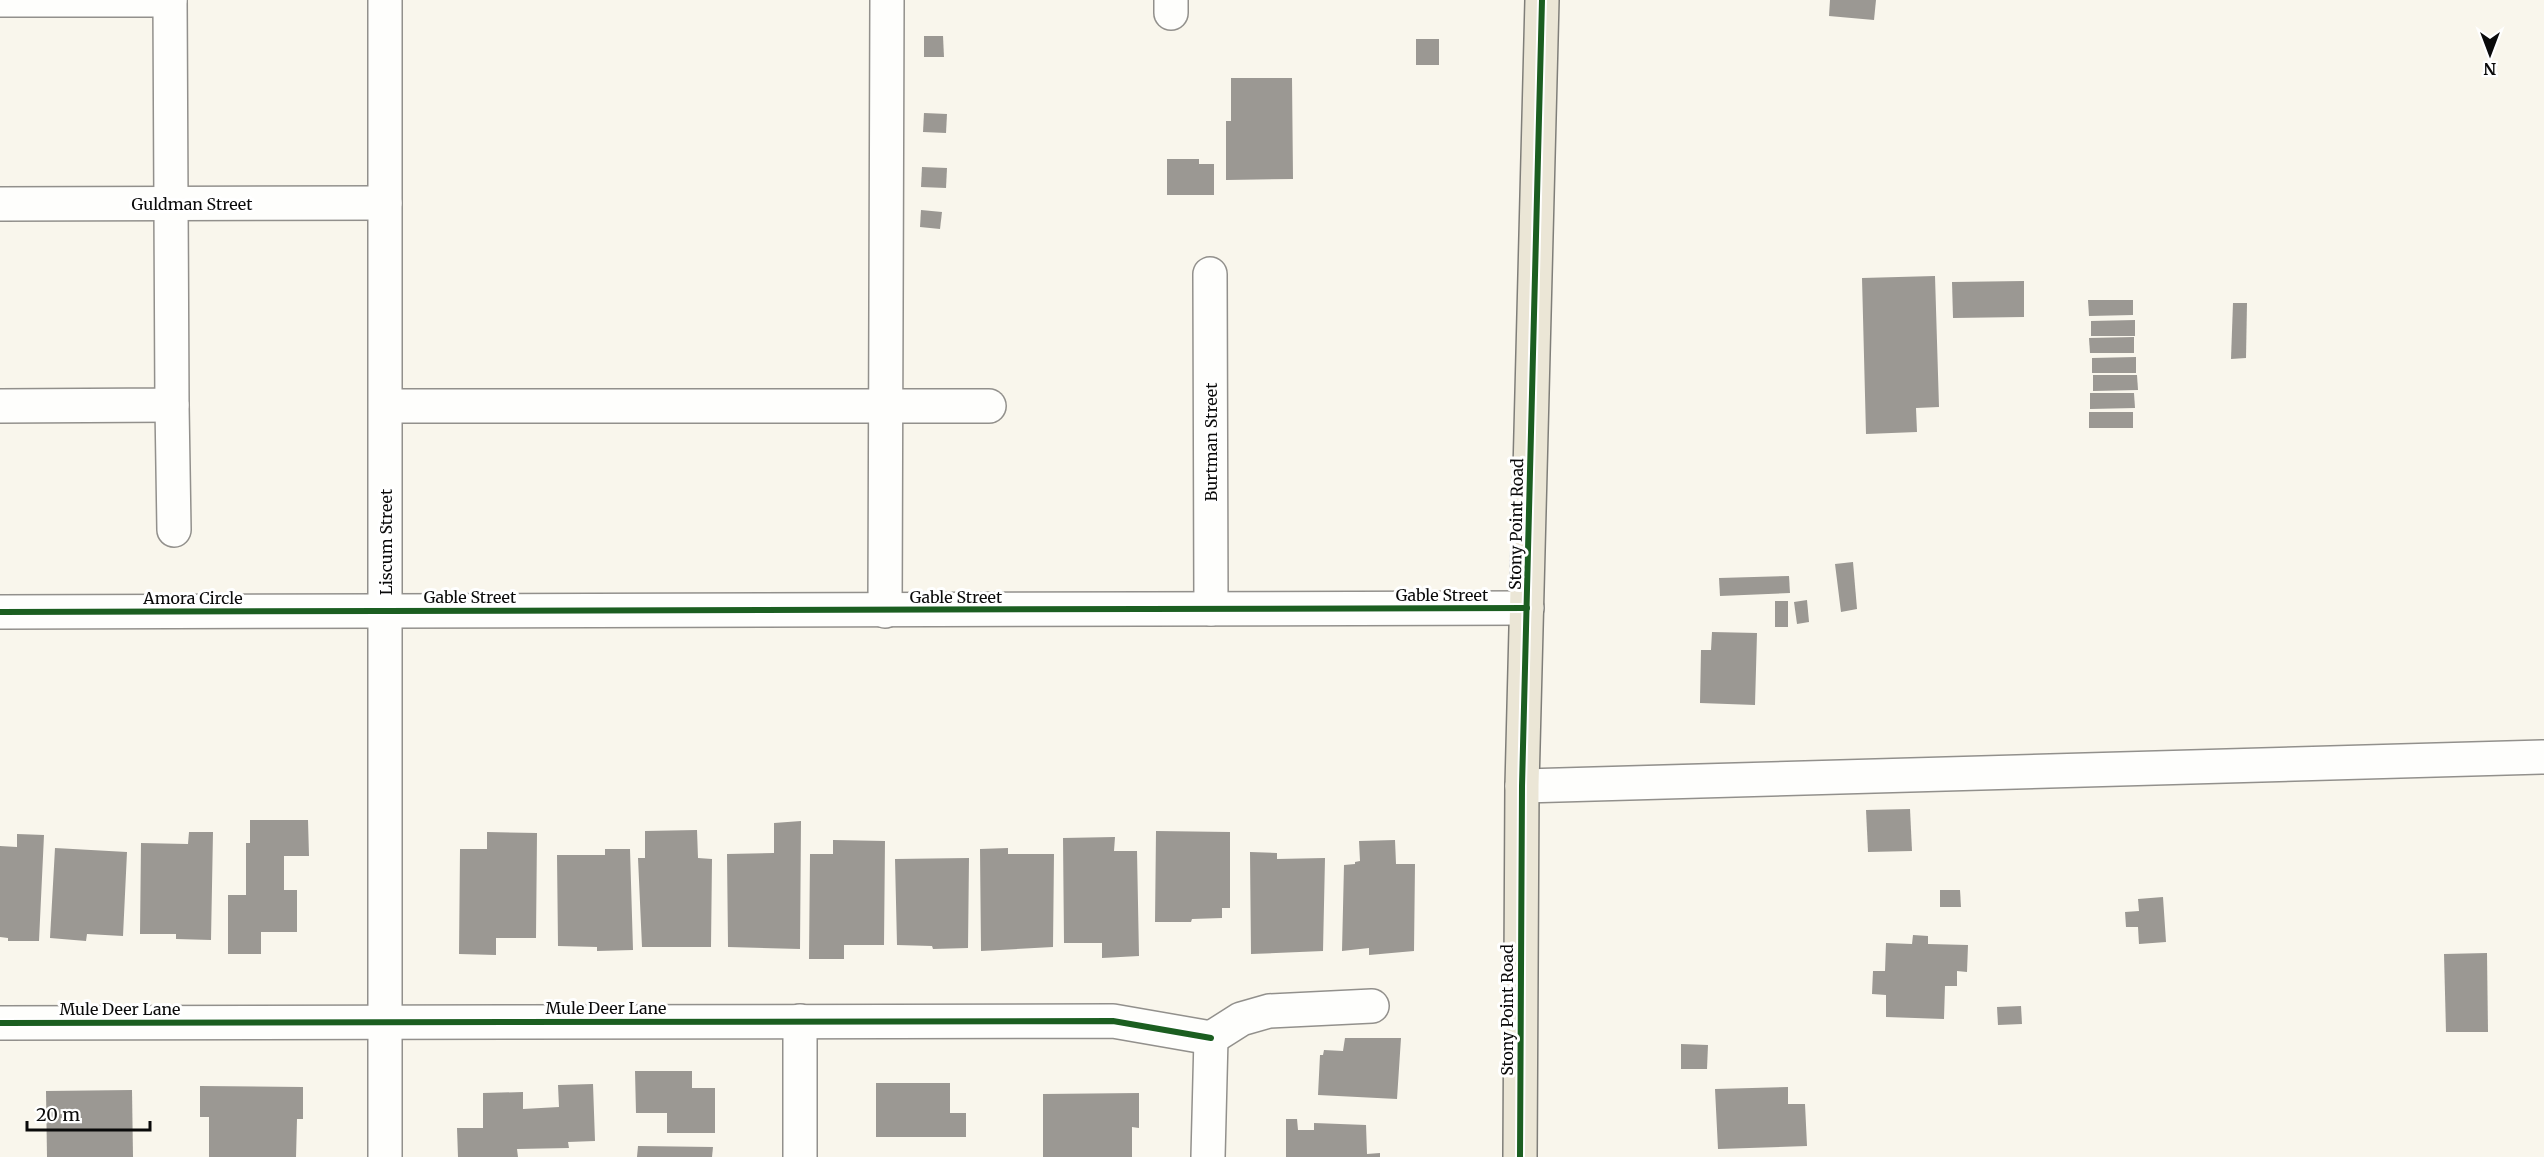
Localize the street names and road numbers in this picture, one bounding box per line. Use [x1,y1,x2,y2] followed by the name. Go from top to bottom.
[132,194,253,214] street label: Guldman Street
[1201,382,1221,501] street label: Burtman Street
[1505,458,1527,590] street label: Stony Point Road
[376,488,396,595] street label: Liscum Street
[1396,585,1489,605] street label: Gable Street
[424,587,517,607] street label: Gable Street
[910,587,1003,607] street label: Gable Street
[142,588,243,608] street label: Amora Circle
[1497,944,1517,1076] street label: Stony Point Road
[546,998,666,1018] street label: Mule Deer Lane
[60,999,180,1019] street label: Mule Deer Lane

